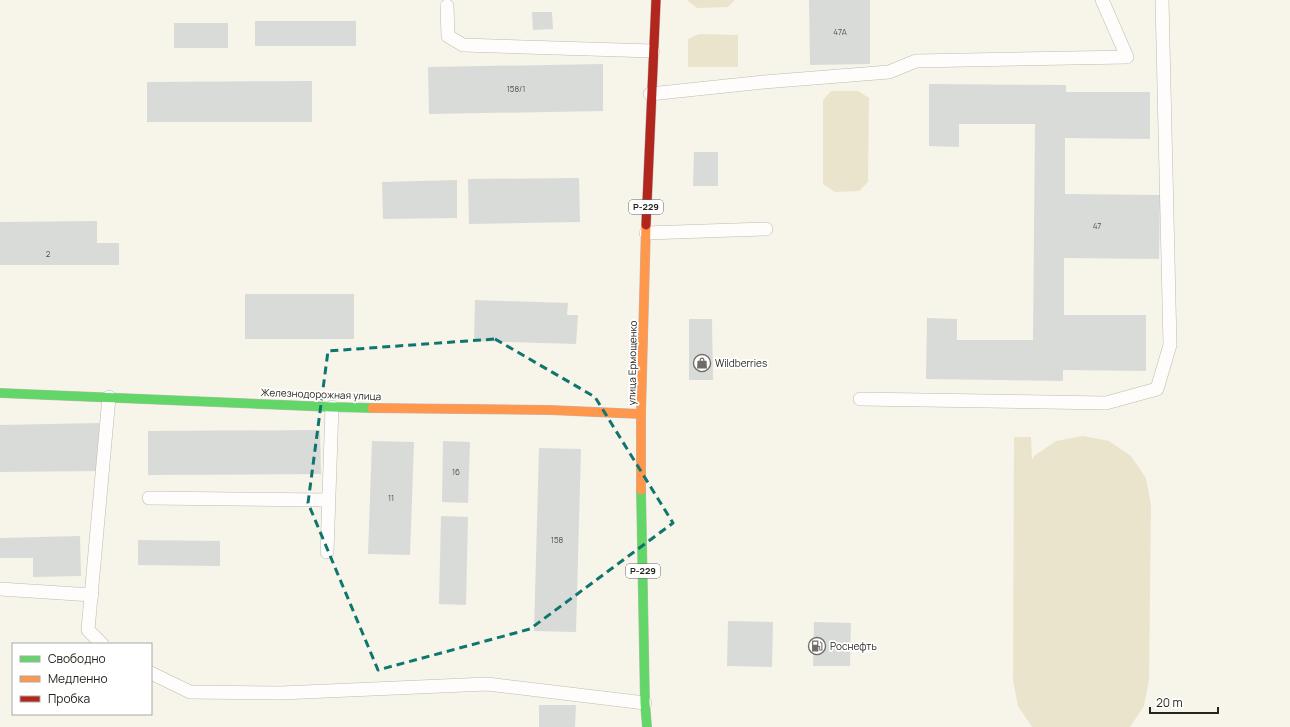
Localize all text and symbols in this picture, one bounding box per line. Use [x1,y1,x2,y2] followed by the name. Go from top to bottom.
[833,26,847,37] house number: 47А
[507,83,525,94] house number: 158/1
[629,200,663,214] road number: Р-229
[1093,220,1101,231] house number: 47
[46,248,51,259] house number: 2
[624,320,640,406] street label: улица Ермощенко
[692,353,712,373] shop icon: Wildberries
[715,356,767,370] place label: Wildberries
[260,385,382,403] street label: Железнодорожная улица
[452,466,460,477] house number: 16
[388,492,394,503] house number: 11
[551,534,564,545] house number: 158
[626,564,660,578] road number: Р-229
[807,636,827,656] fuel station icon: Роснефть
[830,639,877,653] place label: Роснефть
[12,643,152,715] legend
[48,650,106,667] text: Свободно
[48,670,108,687] text: Медленно
[1150,689,1218,715] scale bar
[48,690,90,707] text: Пробка
[1156,694,1183,711] text: 20 m

